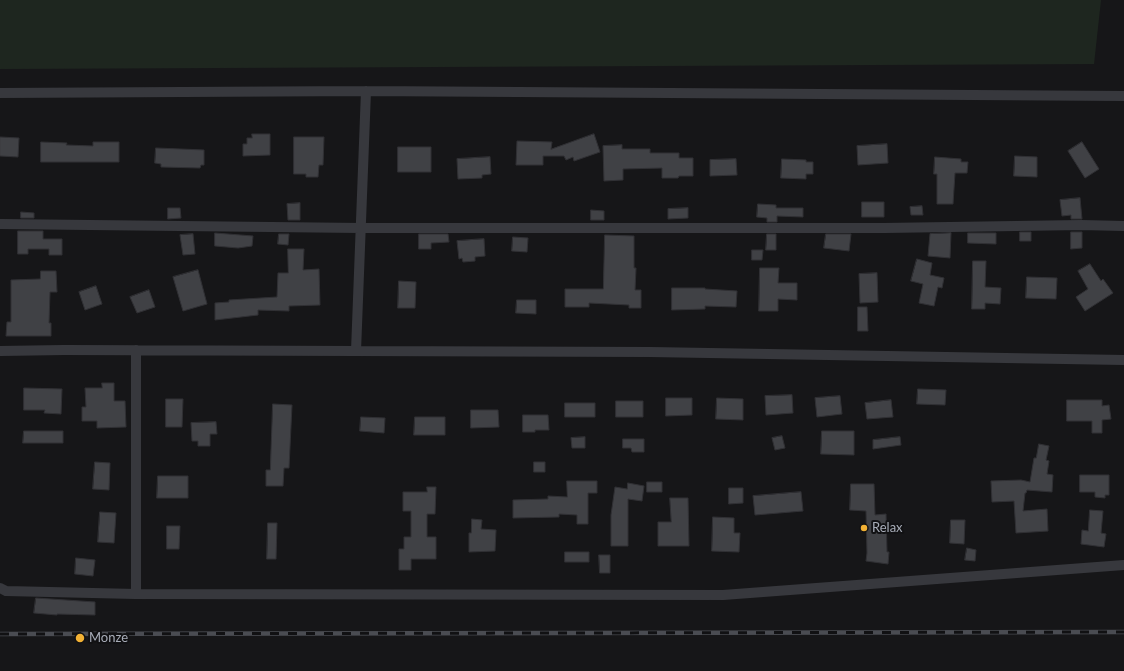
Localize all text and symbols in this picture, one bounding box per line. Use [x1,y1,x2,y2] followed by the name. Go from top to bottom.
[872,520,903,536] place label: Relax
[859,523,869,533] marker: Relax
[89,630,128,646] place label: Monze
[74,632,86,644] marker: Monze

